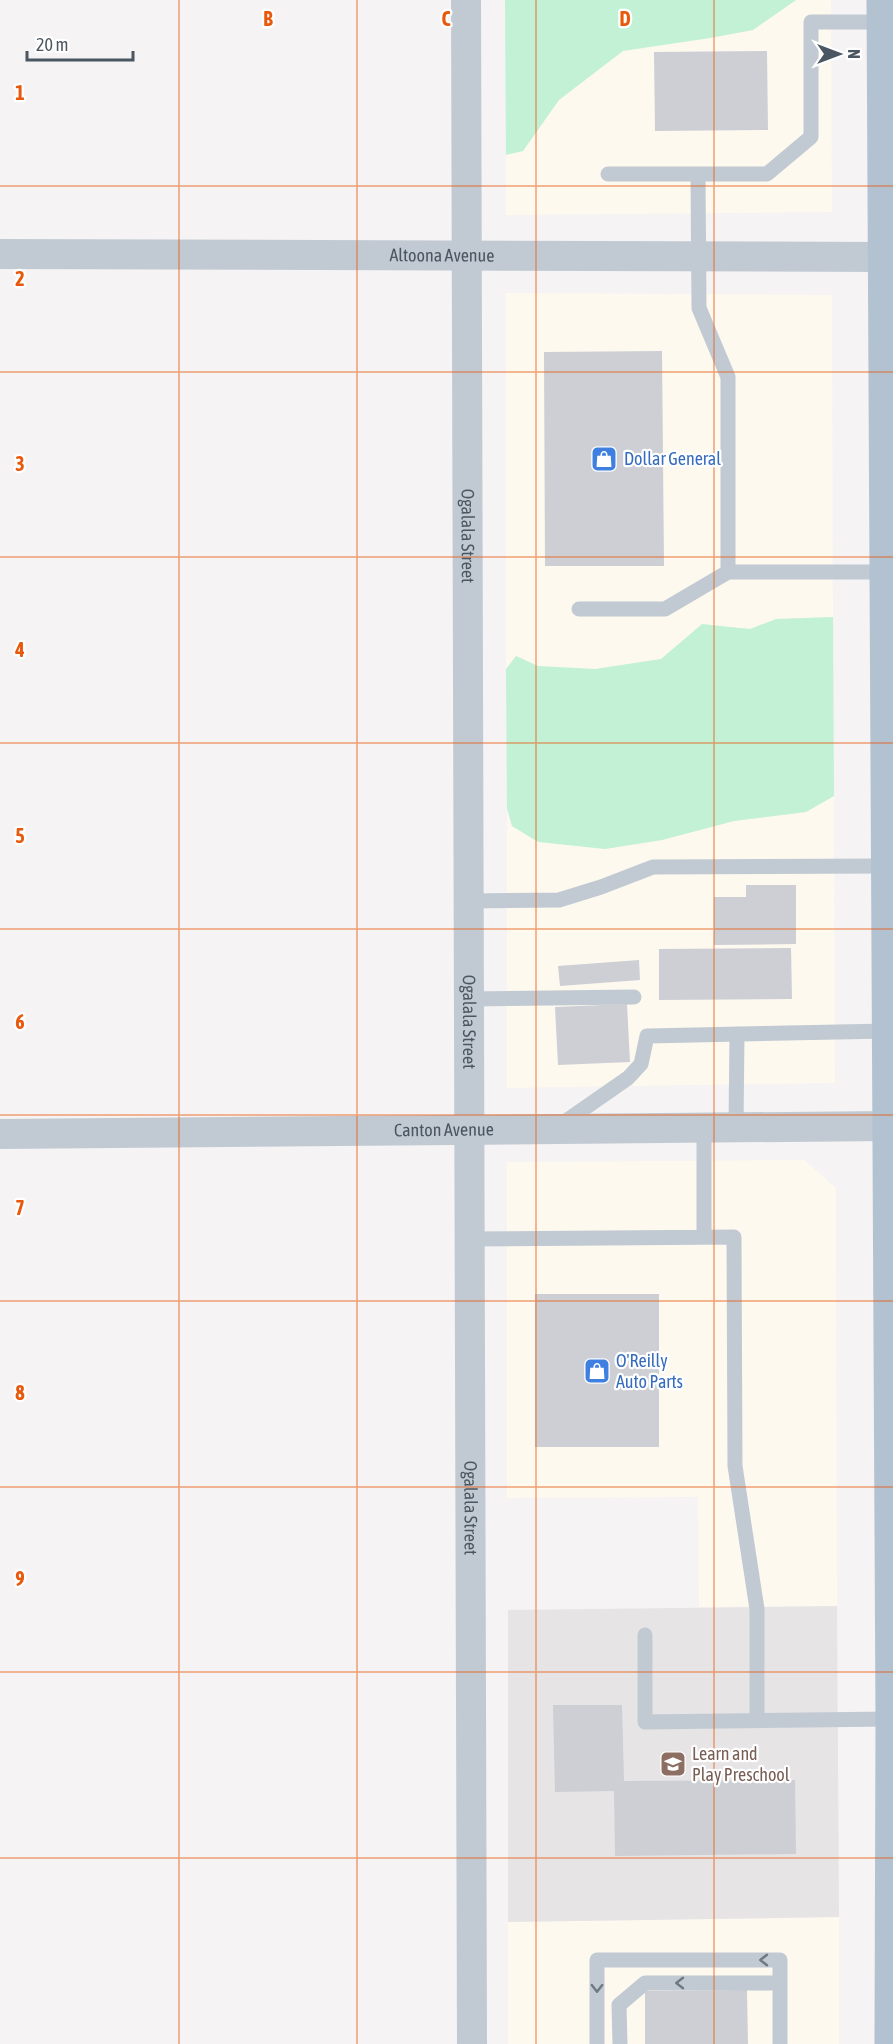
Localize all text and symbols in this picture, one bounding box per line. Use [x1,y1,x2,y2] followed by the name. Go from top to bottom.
[263,7,273,30] text: B
[442,7,451,30] text: C
[619,7,631,30] text: D
[27,24,134,62] scale bar
[809,24,869,84] north arrow
[36,34,68,55] text: 20 m
[845,49,863,59] text: N
[15,81,25,104] text: 1
[389,244,495,266] street label: Altoona Avenue
[15,267,25,290] text: 2
[589,444,619,474] shop icon: Dollar General
[624,448,721,469] place label: Dollar General
[15,452,25,475] text: 3
[457,489,479,583] street label: Ogalala Street
[14,638,25,661] text: 4
[15,824,25,847] text: 5
[459,975,480,1069] street label: Ogalala Street
[15,1010,25,1033] text: 6
[394,1119,494,1140] street label: Canton Avenue
[15,1196,25,1219] text: 7
[616,1350,683,1392] place label: O'Reilly Auto Parts
[582,1356,612,1386] shop icon: O'Reilly Auto Parts
[15,1381,25,1404] text: 8
[460,1461,482,1555] street label: Ogalala Street
[15,1567,25,1590] text: 9
[692,1743,790,1785] place label: Learn and Play Preschool
[658,1749,688,1779] school or university icon: Learn and Play Preschool
[760,1954,769,1966] one-way arrow
[675,1977,684,1989] one-way arrow
[591,1984,603,1993] one-way arrow

